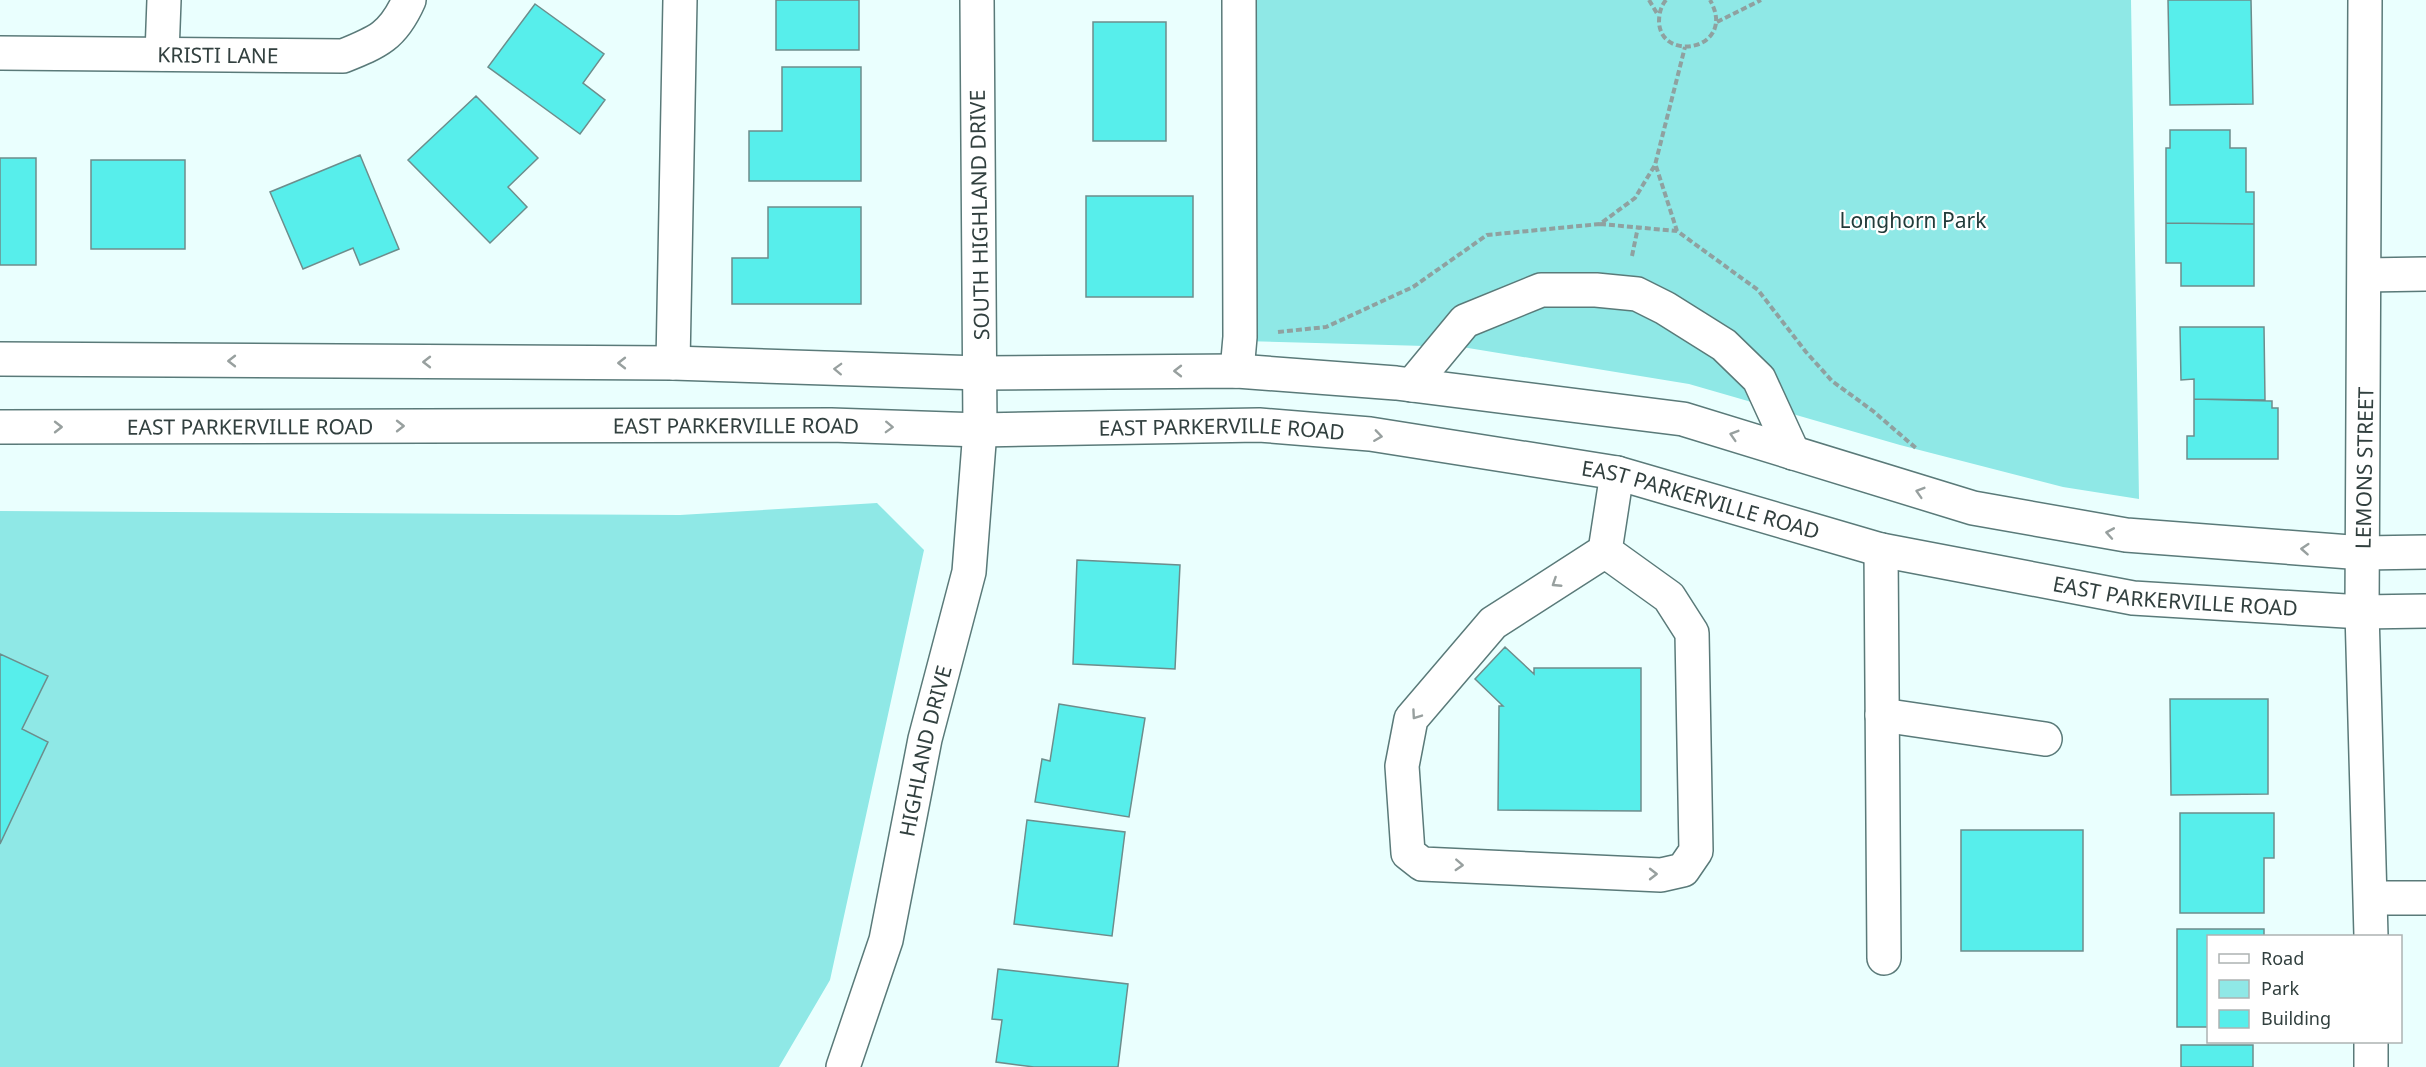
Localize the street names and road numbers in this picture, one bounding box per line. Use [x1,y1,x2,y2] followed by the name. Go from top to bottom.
[157,40,279,69] street label: KRISTI LANE
[963,90,995,340] street label: SOUTH HIGHLAND DRIVE
[2349,386,2379,549] street label: LEMONS STREET
[613,411,860,440] street label: EAST PARKERVILLE ROAD
[1098,411,1346,446] street label: EAST PARKERVILLE ROAD
[127,412,373,441] street label: EAST PARKERVILLE ROAD
[1579,454,1823,545] street label: EAST PARKERVILLE ROAD
[2051,569,2299,622] street label: EAST PARKERVILLE ROAD
[892,662,958,839] street label: HIGHLAND DRIVE

